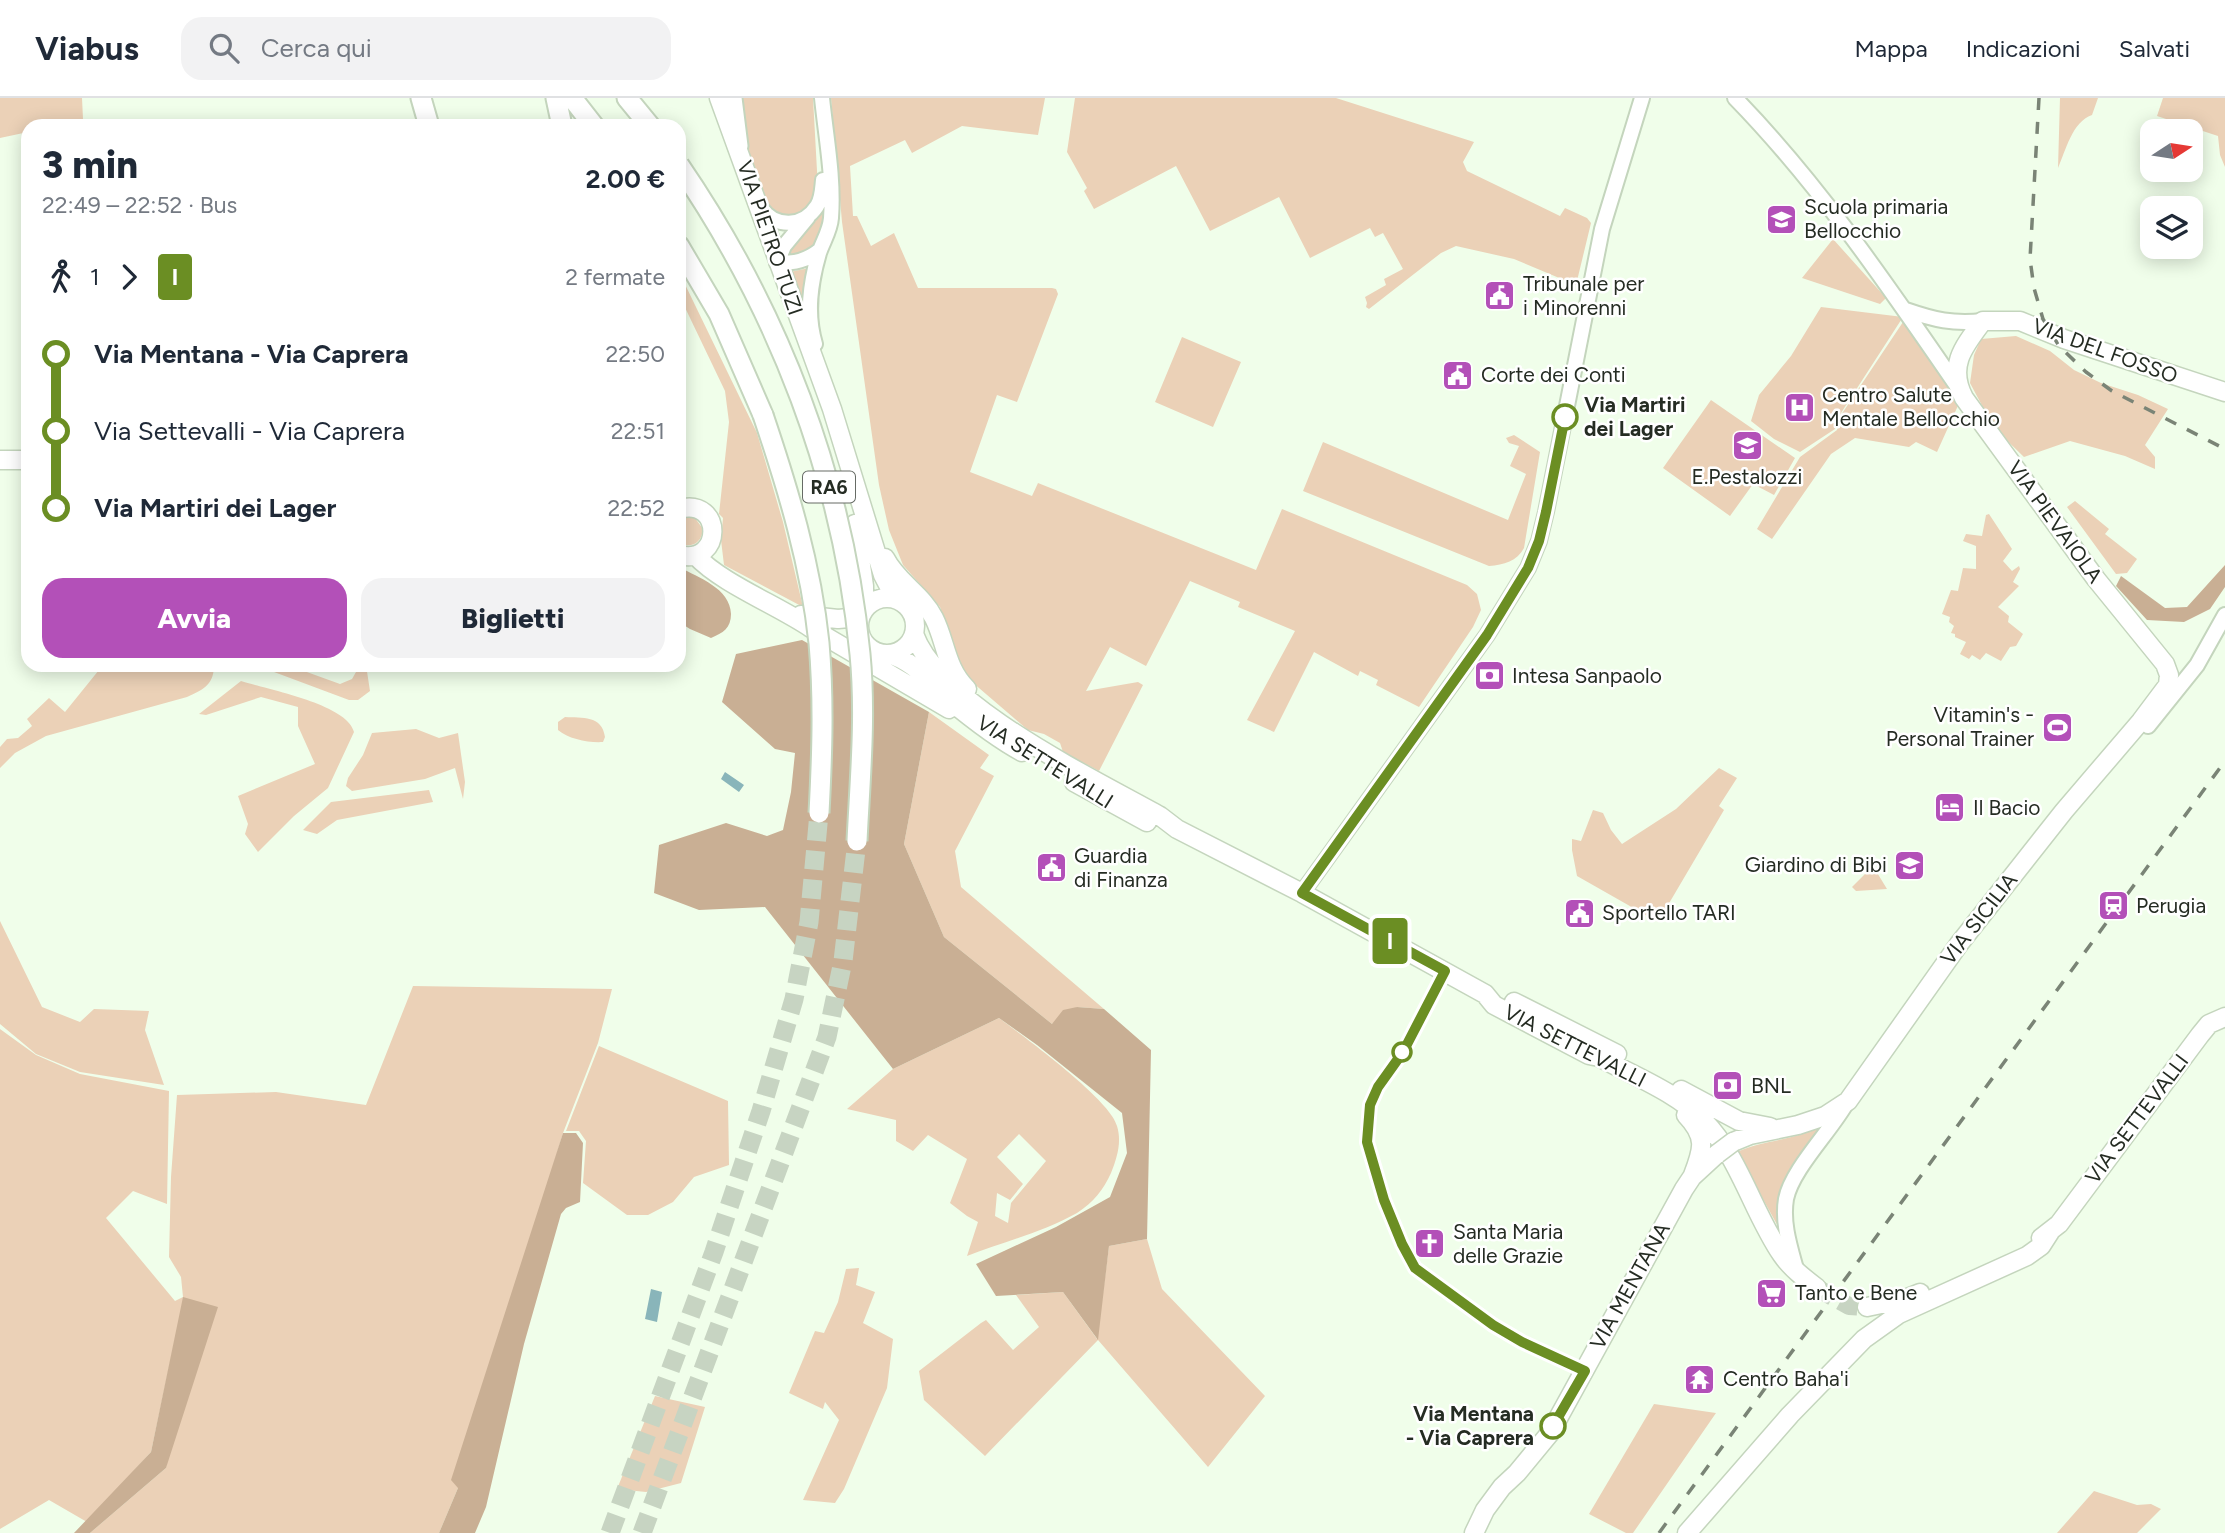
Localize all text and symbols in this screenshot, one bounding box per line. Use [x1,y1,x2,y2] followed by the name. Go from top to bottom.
[181,17,671,80] search box
[35,29,139,68] text: Viabus
[205,29,243,67] icon: search
[261,32,372,64] text: Cerca qui
[1855,34,1928,63] text: Mappa
[1966,34,2081,63] text: Indicazioni
[2119,34,2190,63] text: Salvati
[2140,119,2203,182] north arrow
[2140,119,2203,259] map controls
[42,142,138,188] text: 3 min
[732,157,809,318] street label: VIA PIETRO TUZI
[586,163,665,195] text: 2.00 €
[42,191,237,219] text: 22:49 – 22:52 · Bus
[1804,194,1948,243] place label: Scuola primaria Bellocchio
[2140,196,2203,259] button: layers
[1764,202,1798,236] school or university icon: Scuola primaria Bellocchio
[42,258,80,296] icon: walk
[110,258,148,296] icon: forward
[172,262,178,291] text: I
[90,263,100,291] text: 1
[565,263,665,291] text: 2 fermate
[1523,271,1644,320] place label: Tribunale per i Minorenni
[1483,279,1517,313] public building icon: Tribunale per i Minorenni
[2029,313,2181,388] street label: VIA DEL FOSSO
[94,338,409,370] text: Via Mentana - Via Caprera
[605,340,665,368] text: 22:50
[1441,358,1475,392] public building icon: Corte dei Conti
[1481,362,1626,387] place label: Corte dei Conti
[1822,382,2000,431] place label: Centro Salute Mentale Bellocchio
[1782,390,1816,424] hospital icon: Centro Salute Mentale Bellocchio
[1584,392,1685,441] place label: Via Martiri dei Lager
[1552,404,1578,430] marker: Via Martiri dei Lager
[94,415,405,447] text: Via Settevalli - Via Caprera
[611,417,665,445] text: 22:51
[1730,428,1764,462] school or university icon: E.Pestalozzi
[2003,456,2108,588] street label: VIA PIEVAIOLA
[1692,464,1802,489] place label: E.Pestalozzi
[803,472,855,502] road number: RA6
[94,492,336,524] text: Via Martiri dei Lager
[607,494,665,522] text: 22:52
[42,578,347,658] button: Avvia
[361,578,665,658] button: Biglietti
[1472,659,1506,693] bank icon: Intesa Sanpaolo
[1512,663,1662,688] place label: Intesa Sanpaolo
[1886,702,2034,751] place label: Vitamin's - Personal Trainer
[972,710,1118,814] street label: VIA SETTEVALLI
[2040,710,2074,744] sports icon: Vitamin's - Personal Trainer
[1933,791,1967,825] hotel icon: Il Bacio
[1973,795,2040,820] place label: Il Bacio
[1074,843,1168,892] place label: Guardia di Finanza
[1893,848,1927,882] school or university icon: Giardino di Bibi
[1034,851,1068,885] public building icon: Guardia di Finanza
[1745,852,1887,877] place label: Giardino di Bibi
[1935,868,2022,970] street label: VIA SICILIA
[2096,889,2130,923] station icon: Perugia
[2136,893,2206,918] place label: Perugia
[1562,896,1596,930] public building icon: Sportello TARI
[1602,900,1736,925] place label: Sportello TARI
[1367,918,1413,964] line badge: I
[1387,926,1393,955] text: I
[1500,999,1650,1092] street label: VIA SETTEVALLI
[1392,1042,1412,1062] unlabelled marker
[2080,1049,2194,1189] street label: VIA SETTEVALLI
[1711,1069,1745,1103] bank icon: BNL
[1751,1073,1791,1098] place label: BNL
[1584,1218,1675,1353] street label: VIA MENTANA
[1453,1219,1563,1268] place label: Santa Maria delle Grazie
[1413,1227,1447,1261] church icon: Santa Maria delle Grazie
[1755,1276,1789,1310] supermarket icon: Tanto e Bene
[1795,1280,1917,1305] place label: Tanto e Bene
[1683,1362,1717,1396] temple icon: Centro Baha'i
[1723,1366,1849,1391] place label: Centro Baha'i
[1406,1401,1534,1450] place label: Via Mentana - Via Caprera
[1540,1413,1566,1439] marker: Via Mentana - Via Caprera

